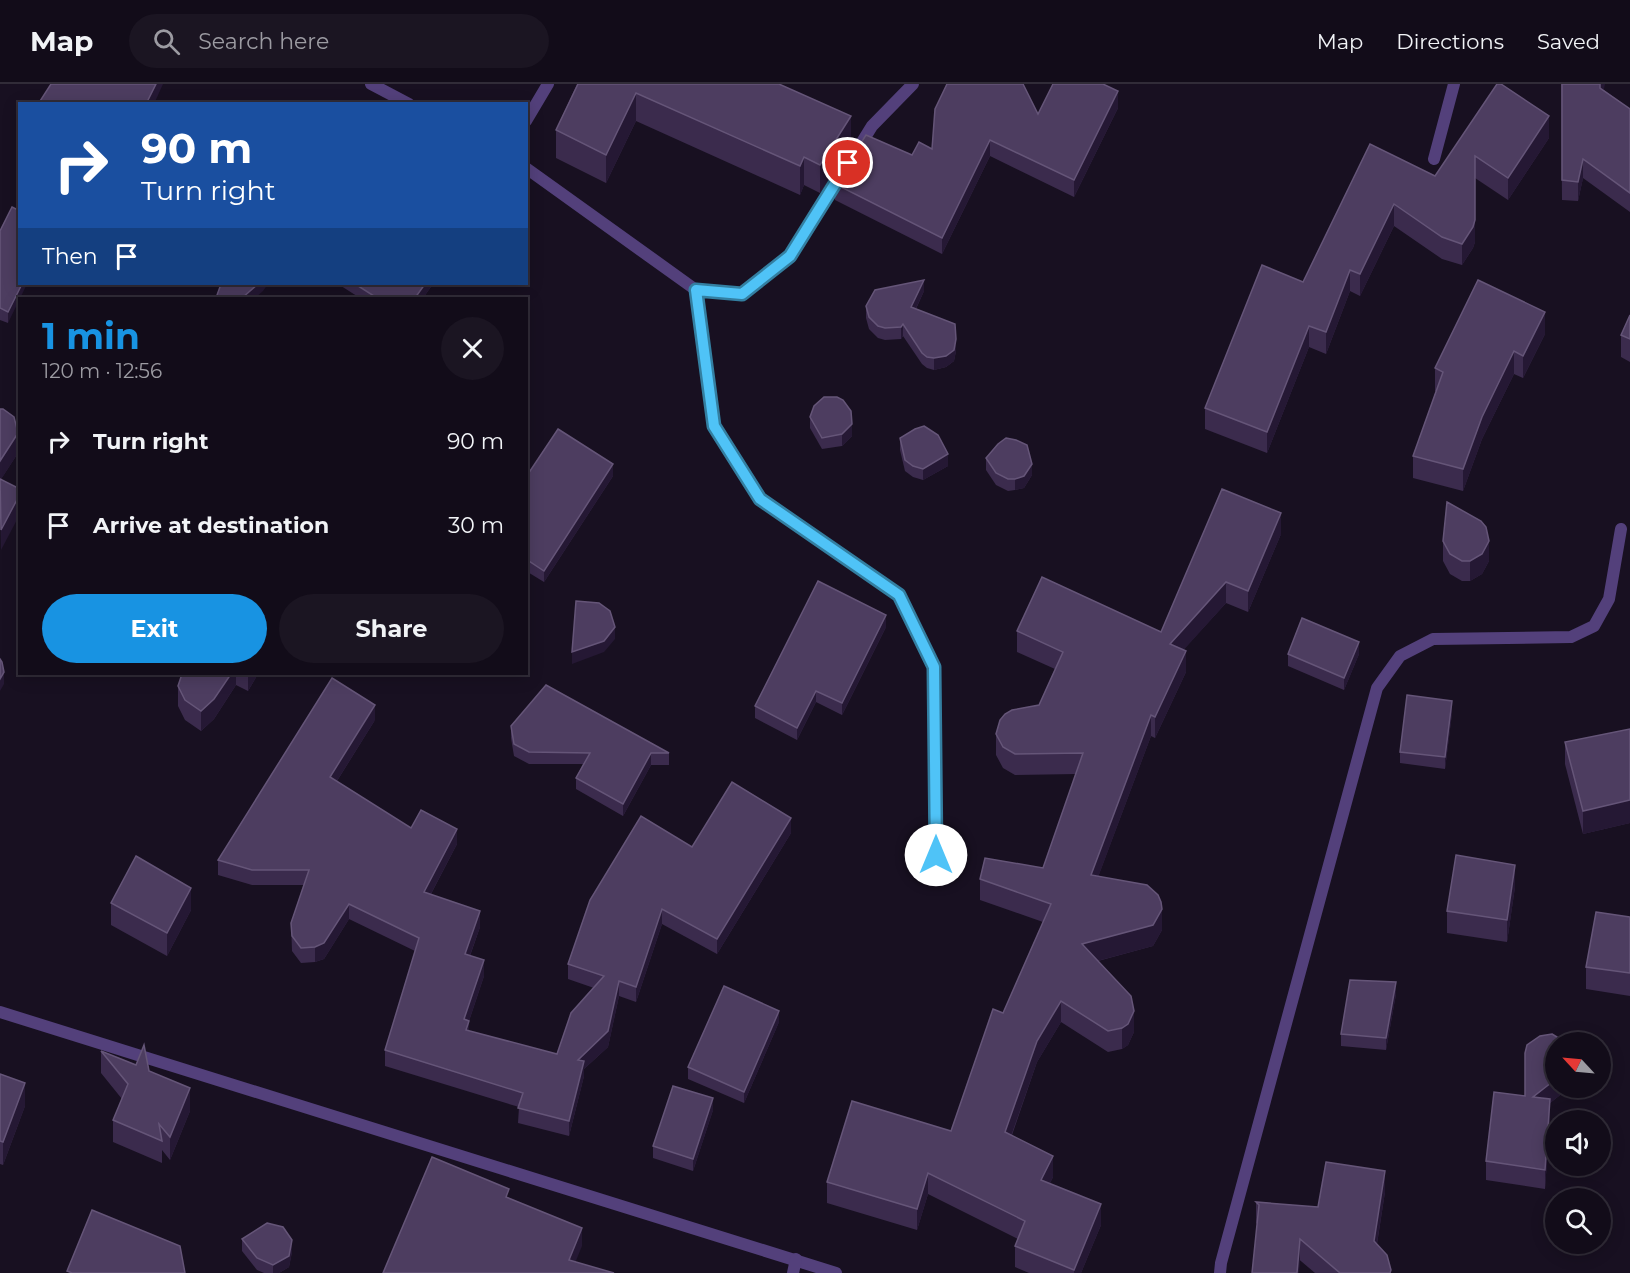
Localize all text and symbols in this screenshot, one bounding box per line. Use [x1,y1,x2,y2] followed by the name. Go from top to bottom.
[129,14,549,68] search box
[30,24,93,58] text: Map
[150,25,183,58] icon: search
[198,28,329,55] text: Search here
[1317,29,1363,54] text: Map
[1396,29,1504,54] text: Directions
[1537,29,1600,54] text: Saved
[141,122,252,174] text: 90 m
[42,126,120,204] icon: right
[822,137,873,188] pin
[831,146,864,179] icon: arrive
[141,174,276,207] text: Turn right
[110,240,143,273] icon: arrive
[42,243,98,270] text: Then
[42,314,140,358] text: 1 min
[441,317,504,380] button: close
[42,359,162,383] text: 120 m · 12:56
[42,425,75,458] icon: right
[93,428,208,455] text: Turn right
[447,428,504,455] text: 90 m
[42,509,75,542] icon: arrive
[93,512,329,539] text: Arrive at destination
[448,512,504,539] text: 30 m
[42,594,267,663] button: Exit
[279,594,504,663] button: Share
[904,823,968,887] position arrow
[1545,1032,1611,1098] north arrow
[1545,1032,1611,1254] map controls
[1545,1110,1611,1176] button: sound
[1545,1188,1611,1254] button: search

